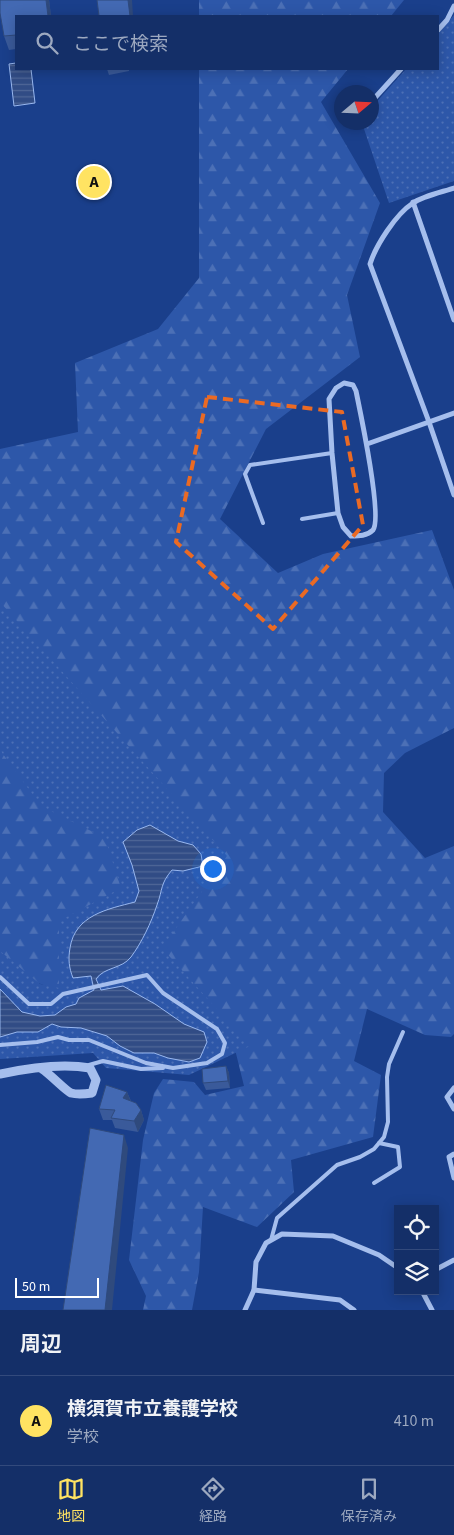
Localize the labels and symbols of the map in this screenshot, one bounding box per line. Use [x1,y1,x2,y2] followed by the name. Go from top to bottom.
[334,85,379,130] north arrow
[78,163,110,201] pin: A
[200,856,226,882] your location
[15,1275,99,1298] scale bar

